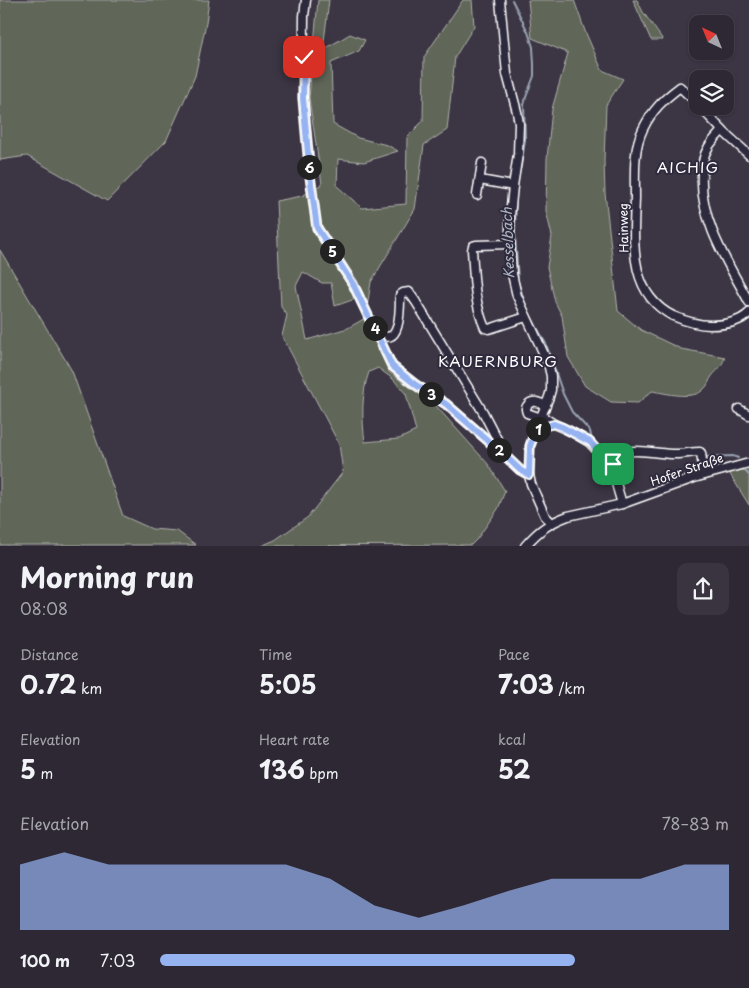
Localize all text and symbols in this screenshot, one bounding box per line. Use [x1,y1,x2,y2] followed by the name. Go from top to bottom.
[689,15,734,60] north arrow
[689,15,734,115] map controls
[283,36,325,78] pin
[290,43,318,71] icon: check
[689,70,734,115] button: layers
[296,154,322,180] pin: 6
[657,155,719,178] district label: AICHIG
[305,157,314,178] text: 6
[614,203,632,253] street label: Hainweg
[496,206,519,279] water label: Kesselbach
[320,238,344,264] pin: 5
[328,241,337,262] text: 5
[362,316,388,340] pin: 4
[371,318,380,339] text: 4
[438,349,558,372] district label: KAUERNBURG
[418,382,444,406] pin: 3
[427,384,436,405] text: 3
[526,416,550,442] pin: 1
[535,419,542,440] text: 1
[486,438,512,462] pin: 2
[495,440,504,461] text: 2
[592,443,634,485] pin
[648,448,726,490] street label: Hofer Straße
[599,450,627,478] icon: arrive
[20,555,194,598] text: Morning run
[677,563,729,615] button: share
[20,596,68,620] text: 08:08
[20,644,79,665] text: Distance
[259,644,292,665] text: Time
[498,644,530,665] text: Pace
[20,665,77,703] text: 0.72
[259,665,317,703] text: 5:05
[498,665,554,703] text: 7:03
[77,678,102,699] text: km
[554,678,585,699] text: /km
[20,729,80,750] text: Elevation
[259,729,330,750] text: Heart rate
[498,729,526,750] text: kcal
[20,750,36,788] text: 5
[259,750,305,788] text: 136
[498,750,531,788] text: 52
[36,763,53,784] text: m
[305,763,338,784] text: bpm
[20,811,89,835] text: Elevation
[662,811,729,835] text: 78–83 m
[20,948,70,972] text: 100 m
[100,948,135,972] text: 7:03

